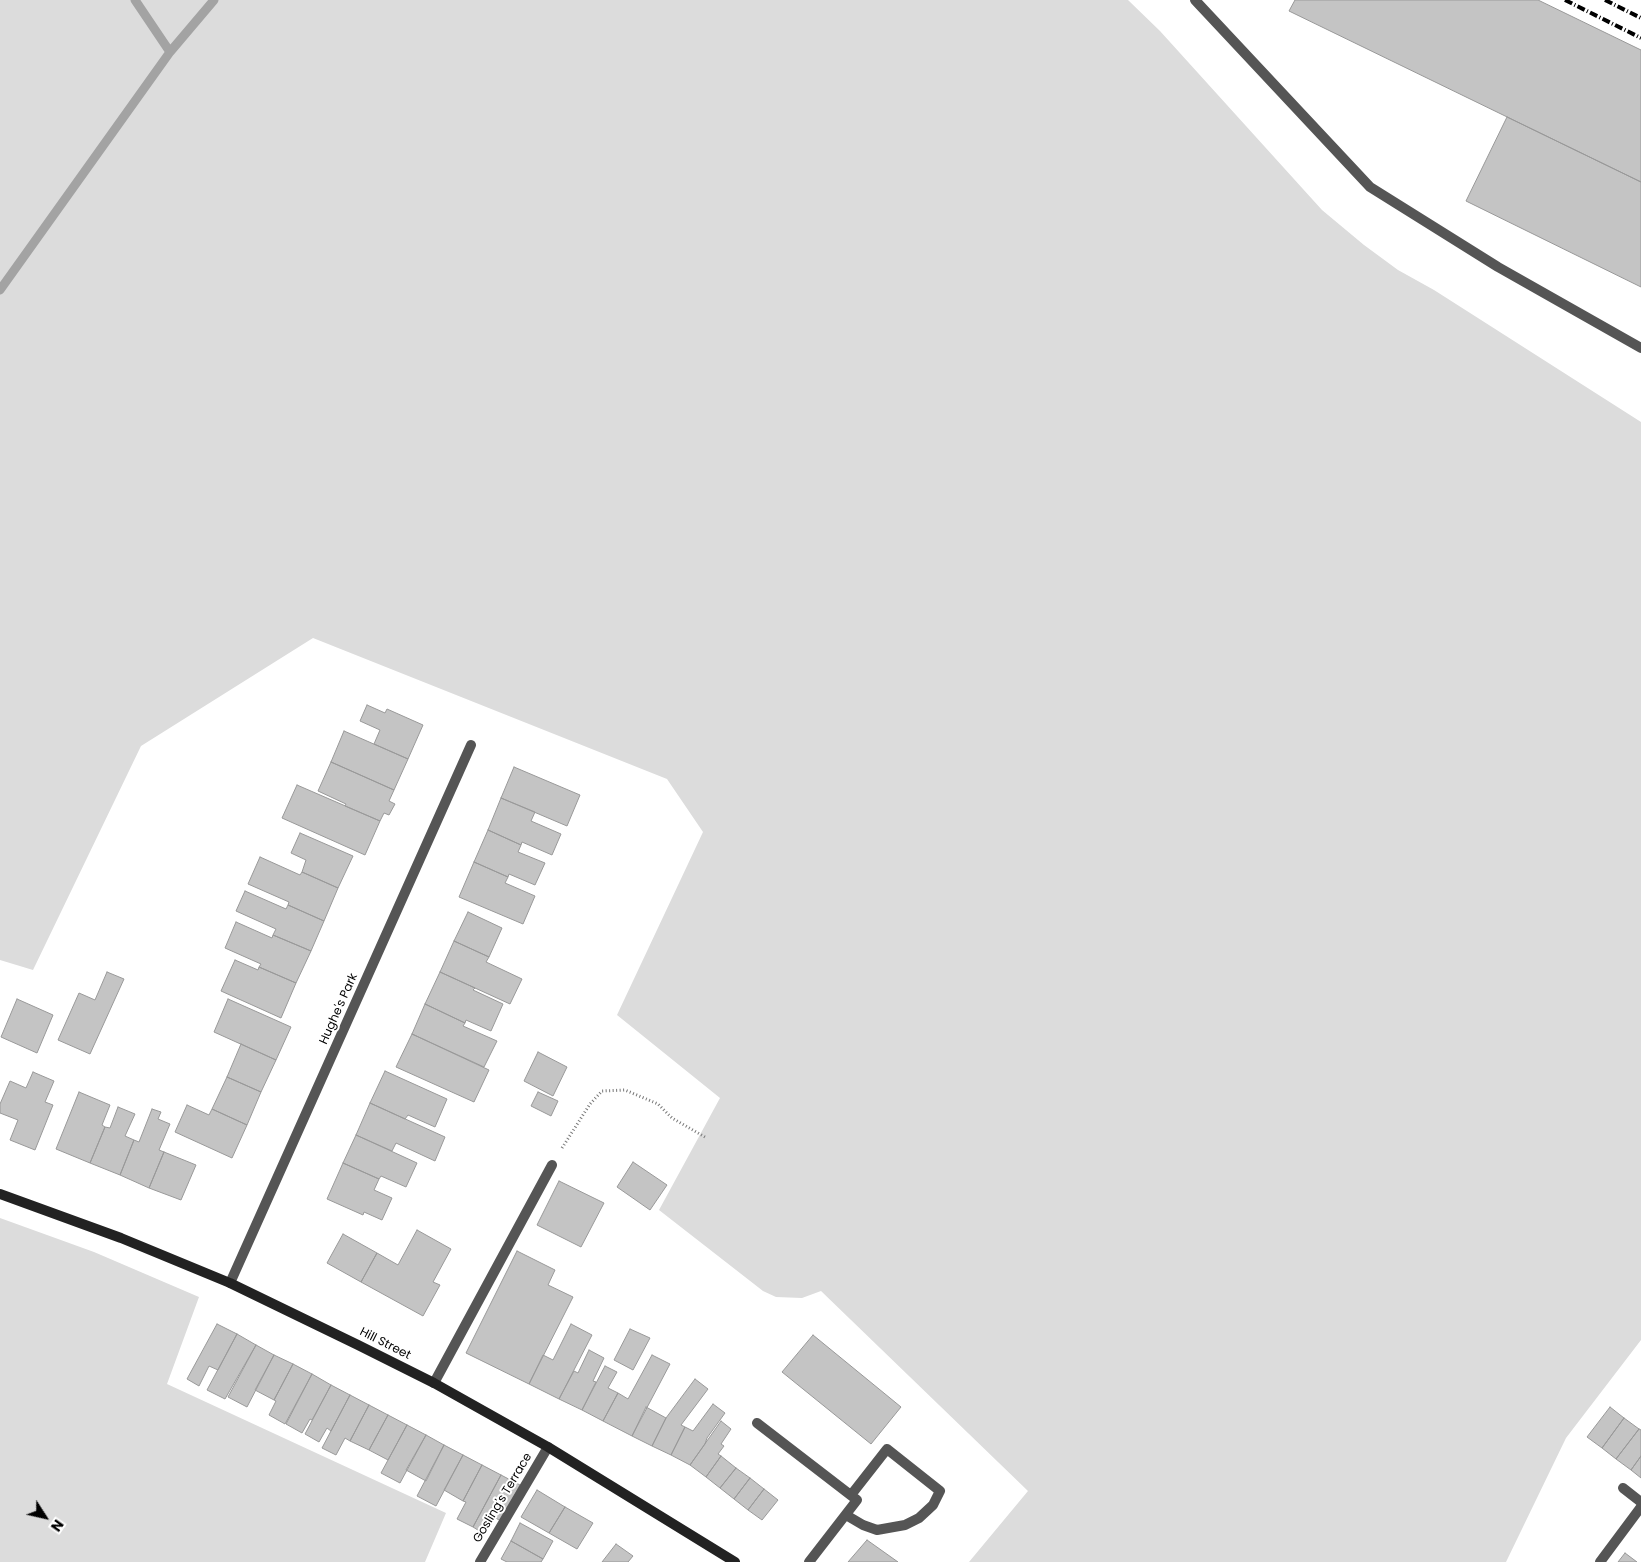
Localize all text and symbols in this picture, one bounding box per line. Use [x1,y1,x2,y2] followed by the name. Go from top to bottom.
[317,971,361,1047] street label: Hughe's Park
[357,1325,413,1363] street label: Hill Street
[471,1451,535,1545] street label: Gosling's Terrace
[20,1492,70,1542] north arrow
[46,1516,68,1536] text: N

